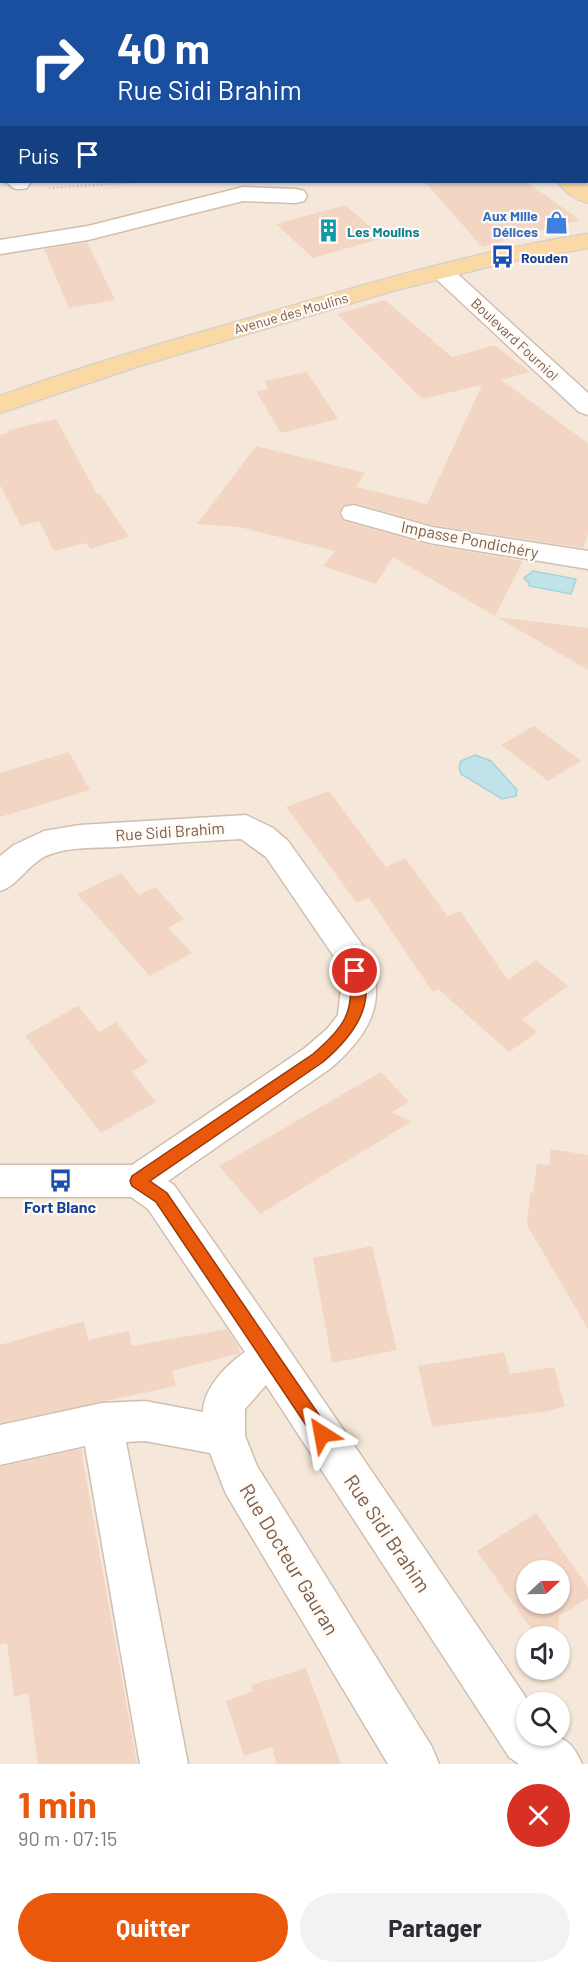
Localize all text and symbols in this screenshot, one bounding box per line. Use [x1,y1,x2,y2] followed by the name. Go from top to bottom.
[117,22,210,72] text: 40 m
[18,24,96,102] icon: right
[117,73,302,105] text: Rue Sidi Brahim
[71,138,104,171] icon: arrive
[18,142,59,168] text: Puis
[483,207,538,240] place label: Aux Mille Délices
[543,210,569,236] shop icon: Aux Mille Délices
[316,218,342,244] building icon: Les Moulins
[347,223,420,240] place label: Les Moulins
[490,244,516,270] bus stop icon: Rouden
[521,249,568,266] place label: Rouden
[232,288,350,337] street label: Avenue des Moulins
[468,294,562,384] street label: Boulevard Fourniol
[400,516,541,562] street label: Impasse Pondichéry
[115,818,225,844] street label: Rue Sidi Brahim
[329,945,380,996] pin
[338,954,371,987] icon: arrive
[47,1168,73,1194] bus stop icon: Fort Blanc
[24,1197,96,1216] place label: Fort Blanc
[290,1402,354,1466] position arrow
[340,1470,436,1596] street label: Rue Sidi Brahim
[235,1479,345,1639] street label: Rue Docteur Gauran
[516,1560,570,1614] north arrow
[516,1560,570,1746] map controls
[516,1626,570,1680] button: sound
[516,1692,570,1746] button: search
[18,1782,97,1825] text: 1 min
[507,1784,570,1847] button: close
[18,1826,117,1850] text: 90 m · 07:15
[18,1893,288,1962] button: Quitter
[300,1893,570,1962] button: Partager

